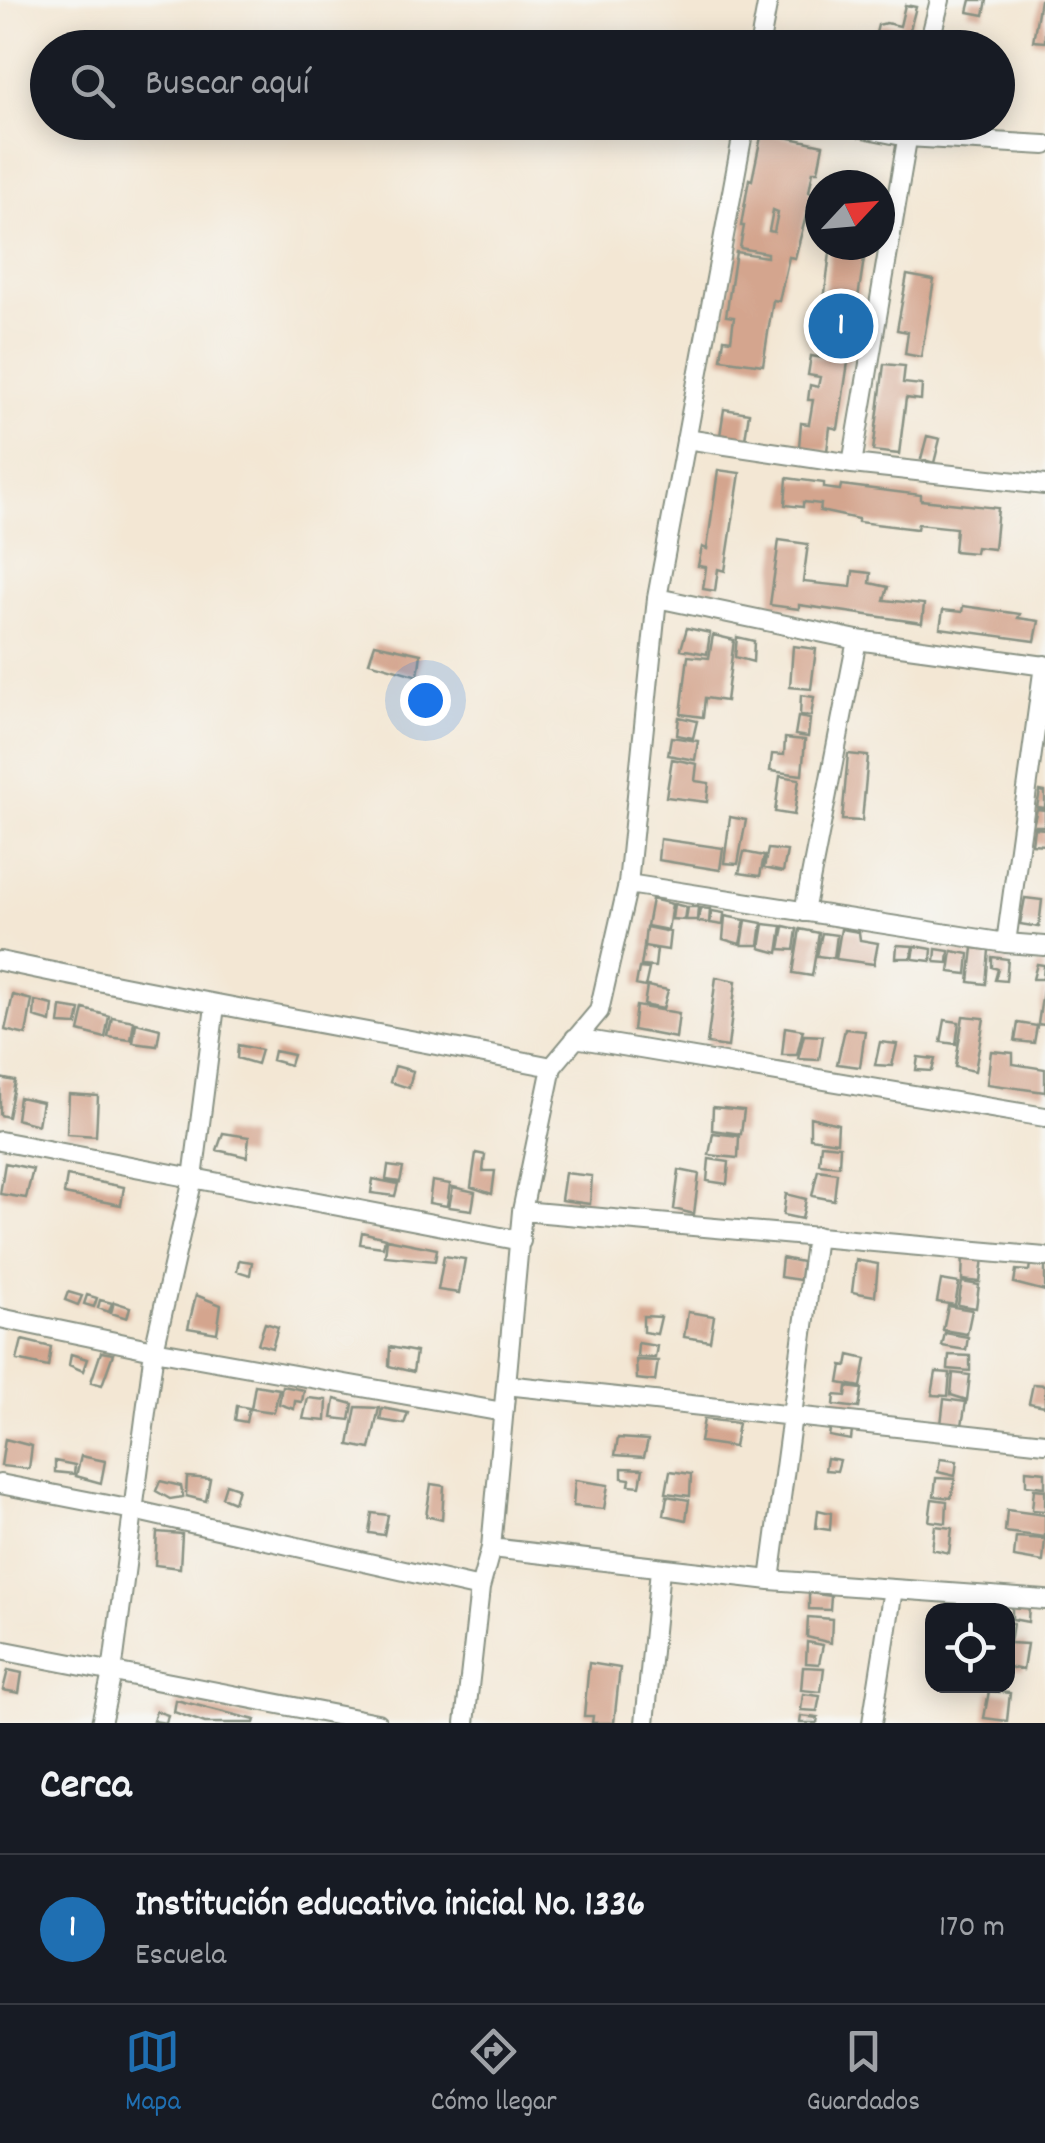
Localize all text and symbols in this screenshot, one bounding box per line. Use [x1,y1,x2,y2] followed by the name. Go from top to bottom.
[30,30,1015,140] search box
[65,58,120,113] icon: search
[145,58,309,113] text: Buscar aquí
[805,170,895,260] north arrow
[808,288,874,364] pin: 1
[400,675,451,726] your location
[925,1603,1015,1693] map controls
[925,1603,1015,1693] button: locate
[40,1758,131,1818] text: Cerca
[135,1879,645,1934] text: Institución educativa inicial No. 1336
[69,1906,76,1952] text: 1
[939,1906,1005,1952] text: 170 m
[135,1934,226,1980] text: Escuela
[125,2024,181,2124] tab: Mapa
[431,2024,557,2124] tab: Cómo llegar
[807,2024,920,2124] tab: Guardados

